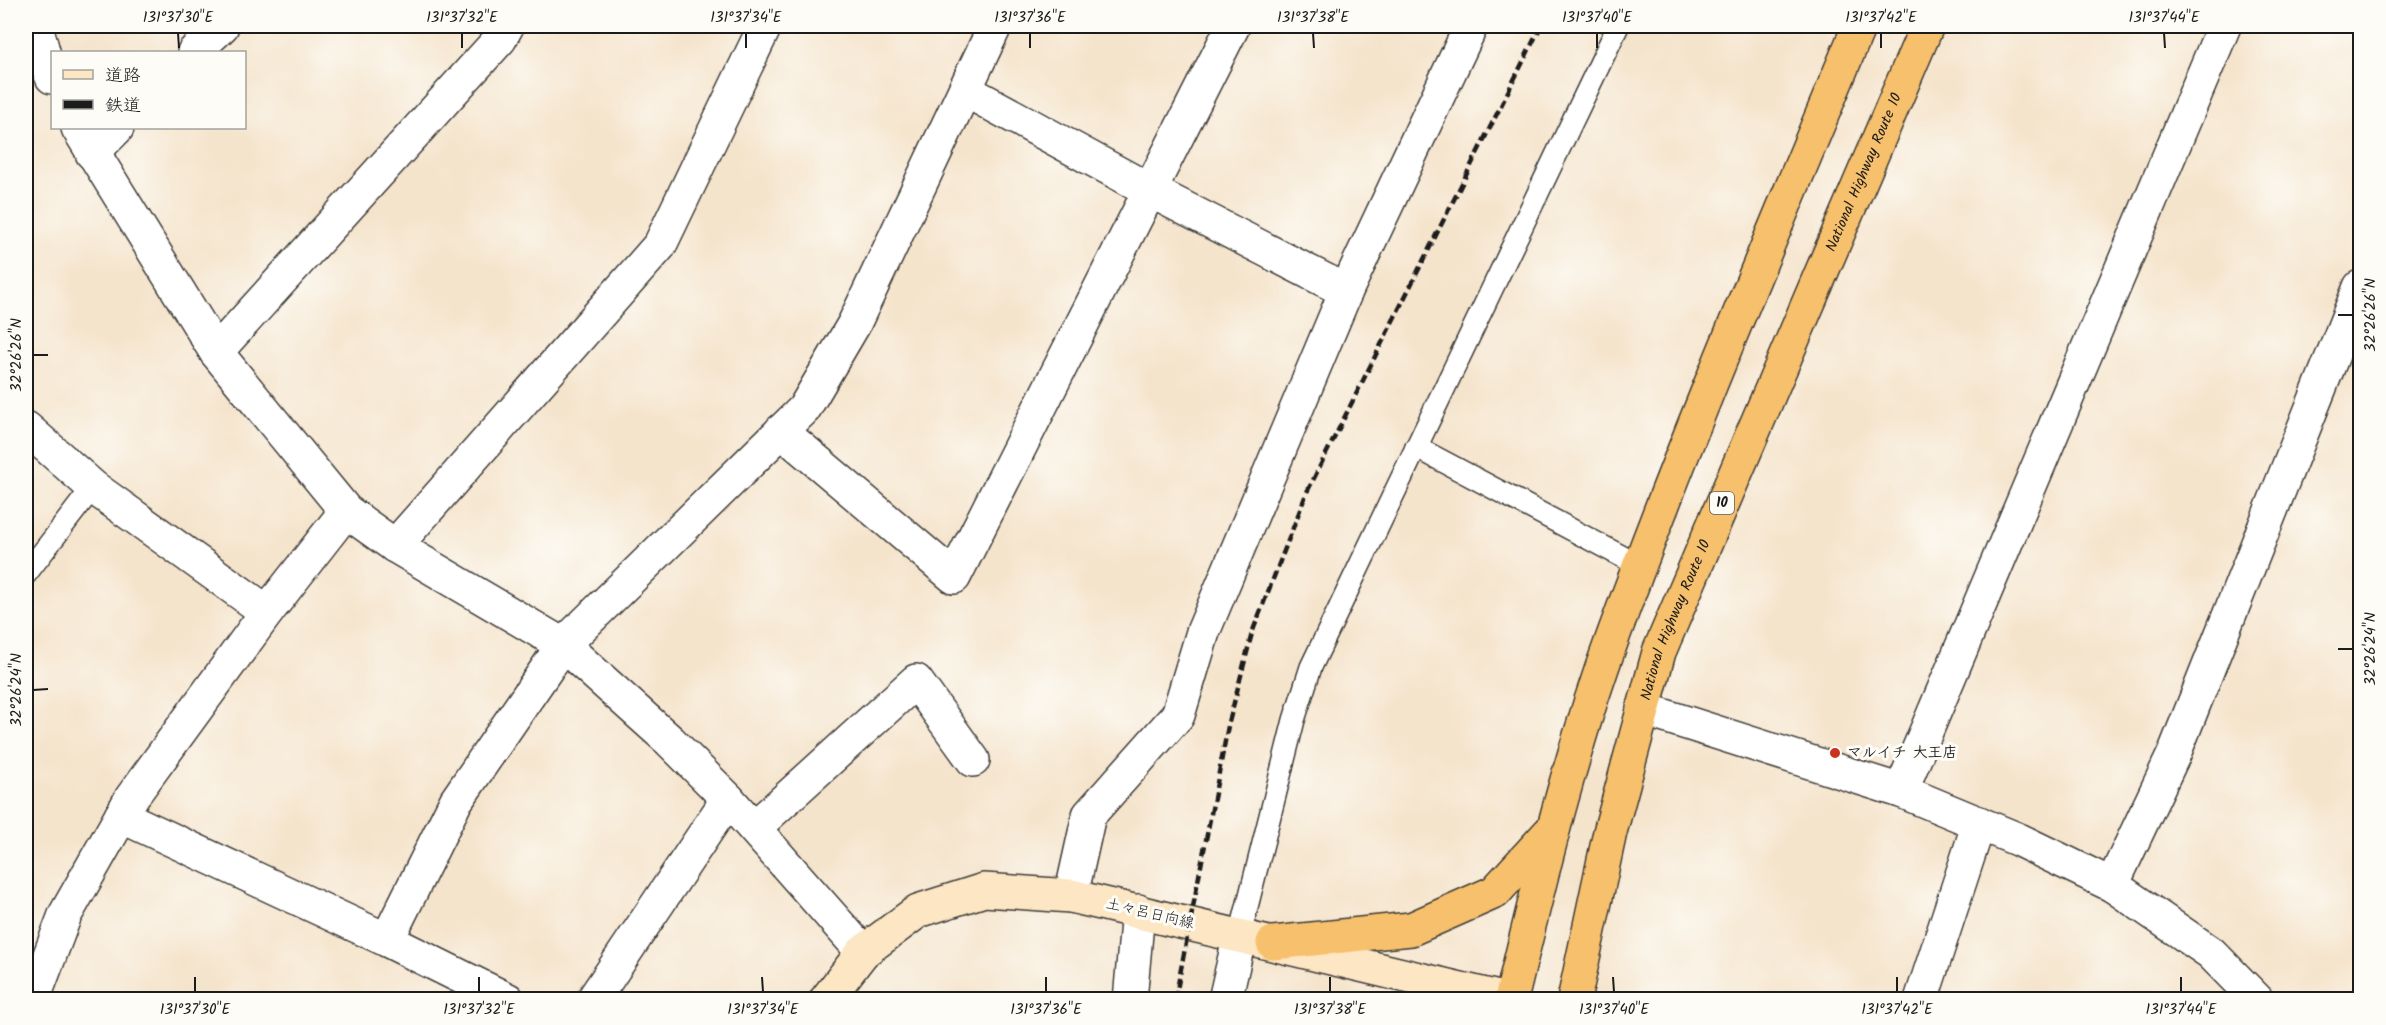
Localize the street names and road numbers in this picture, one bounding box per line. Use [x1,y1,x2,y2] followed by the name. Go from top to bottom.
[1820,89,1909,256] street label: National Highway Route 10
[1710,492,1734,514] road number: 10
[1634,536,1718,703] street label: National Highway Route 10
[1103,892,1197,936] street label: 土々呂日向線

